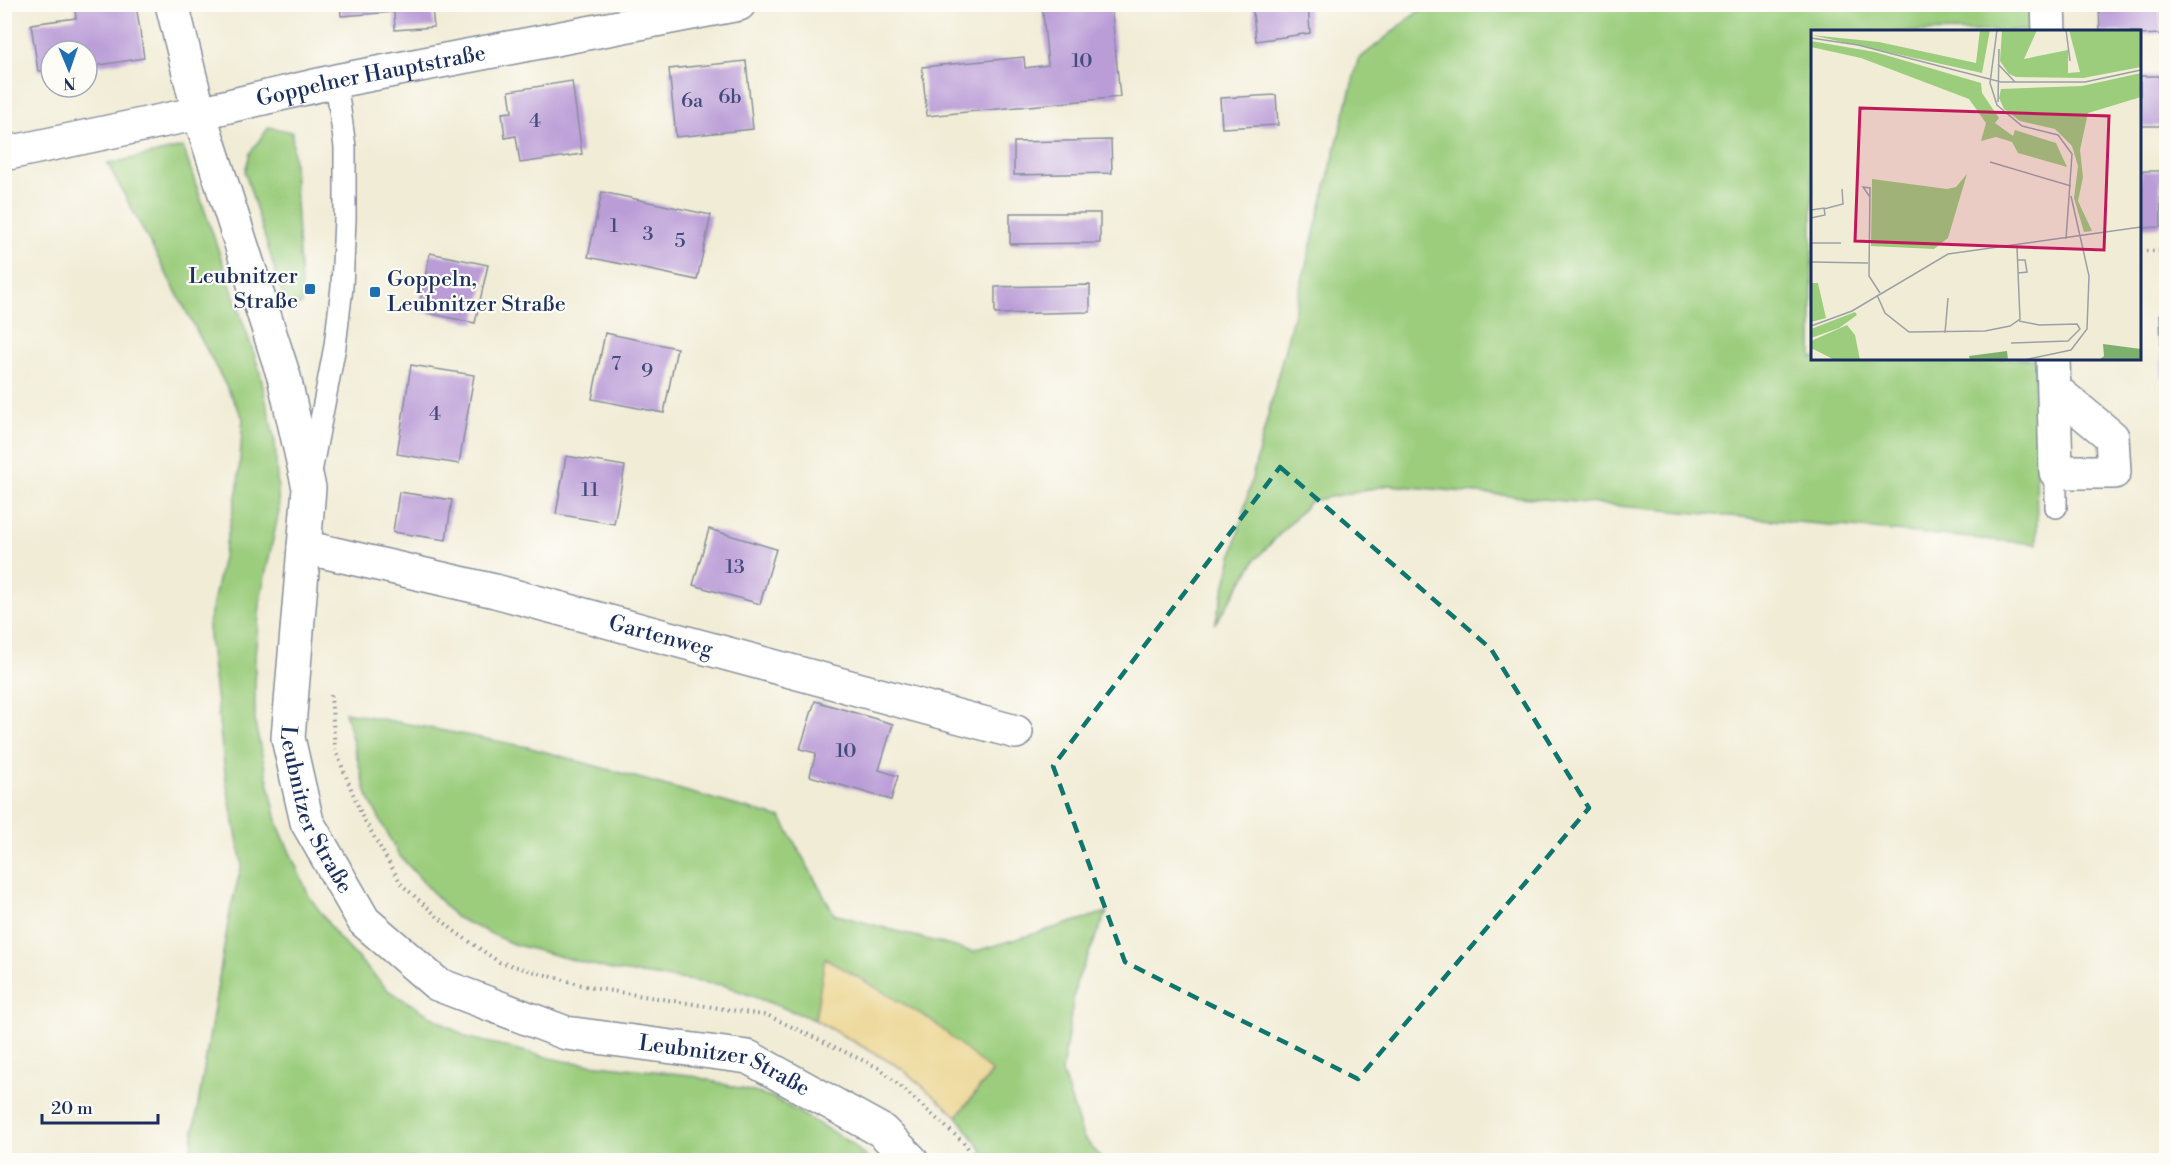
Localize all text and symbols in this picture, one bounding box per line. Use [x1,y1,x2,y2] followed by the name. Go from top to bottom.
[1811,30,2141,360] inset map
[39,39,99,99] north arrow
[254,39,488,113] street label: Goppelner Hauptstraße
[1071,49,1093,74] house number: 10
[62,73,76,93] text: N
[718,85,742,110] house number: 6b
[681,89,704,114] house number: 6a
[529,109,541,134] house number: 4
[610,214,619,239] house number: 1
[642,222,654,247] house number: 3
[674,229,686,254] house number: 5
[188,263,298,315] place label: Leubnitzer Straße
[387,266,566,318] place label: Goppeln, Leubnitzer Straße
[303,282,317,296] marker: Leubnitzer Straße
[368,285,382,299] marker: Goppeln, Leubnitzer Straße
[611,352,621,377] house number: 7
[641,359,653,384] house number: 9
[429,402,441,427] house number: 4
[581,478,599,503] house number: 11
[725,555,745,580] house number: 13
[606,609,717,663] street label: Gartenweg
[274,724,359,898] street label: Leubnitzer Straße
[835,739,857,764] house number: 10
[637,1029,815,1102] street label: Leubnitzer Straße
[42,1087,158,1125] scale bar
[51,1097,93,1120] text: 20 m

